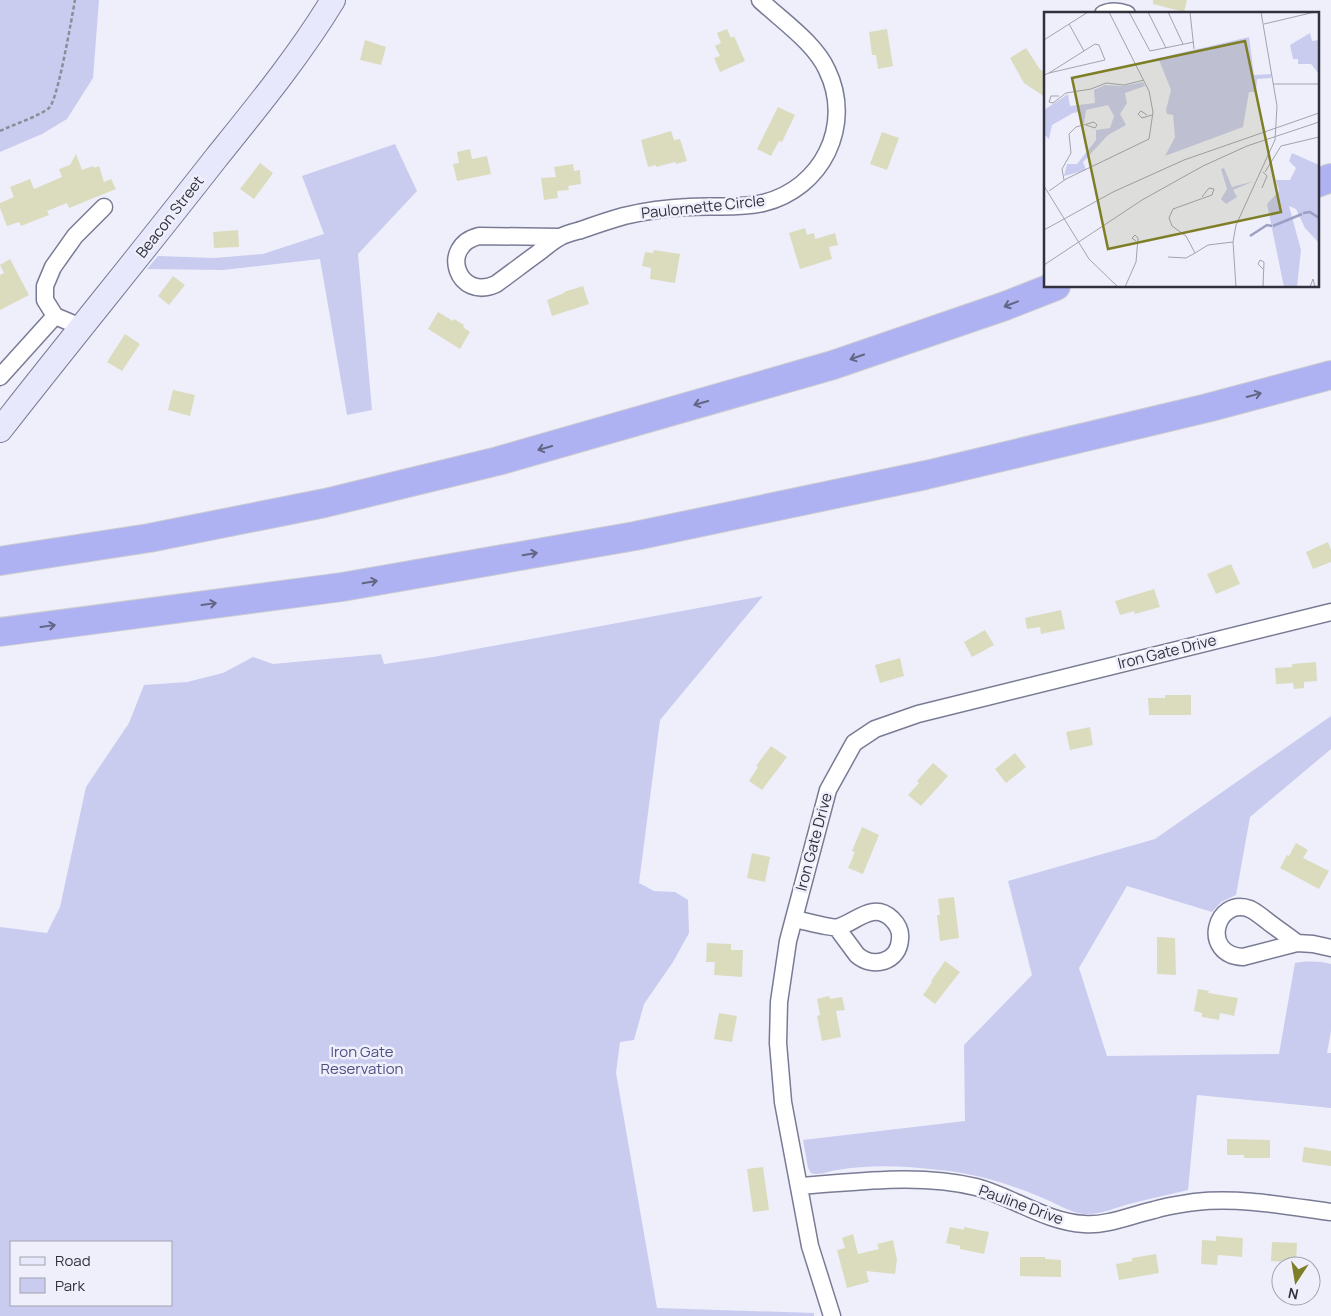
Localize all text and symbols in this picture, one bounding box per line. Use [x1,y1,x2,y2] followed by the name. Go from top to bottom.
[1044,12,1318,288] inset map
[131,171,208,262] street label: Beacon Street
[640,190,766,223] street label: Paulornette Circle
[1003,300,1019,309] one-way arrow
[850,353,865,362] one-way arrow
[1246,390,1262,399] one-way arrow
[694,399,710,409] one-way arrow
[537,444,553,453] one-way arrow
[522,548,538,558] one-way arrow
[362,576,378,586] one-way arrow
[201,599,217,609] one-way arrow
[40,621,56,631] one-way arrow
[1115,629,1219,674] street label: Iron Gate Drive
[790,790,837,893] street label: Iron Gate Drive
[320,1041,404,1079] park label: Iron Gate Reservation
[976,1180,1067,1230] street label: Pauline Drive
[10,1241,172,1306] legend
[55,1250,91,1271] text: Road
[1271,1256,1321,1306] north arrow
[55,1275,85,1296] text: Park
[1286,1284,1300,1305] text: N

